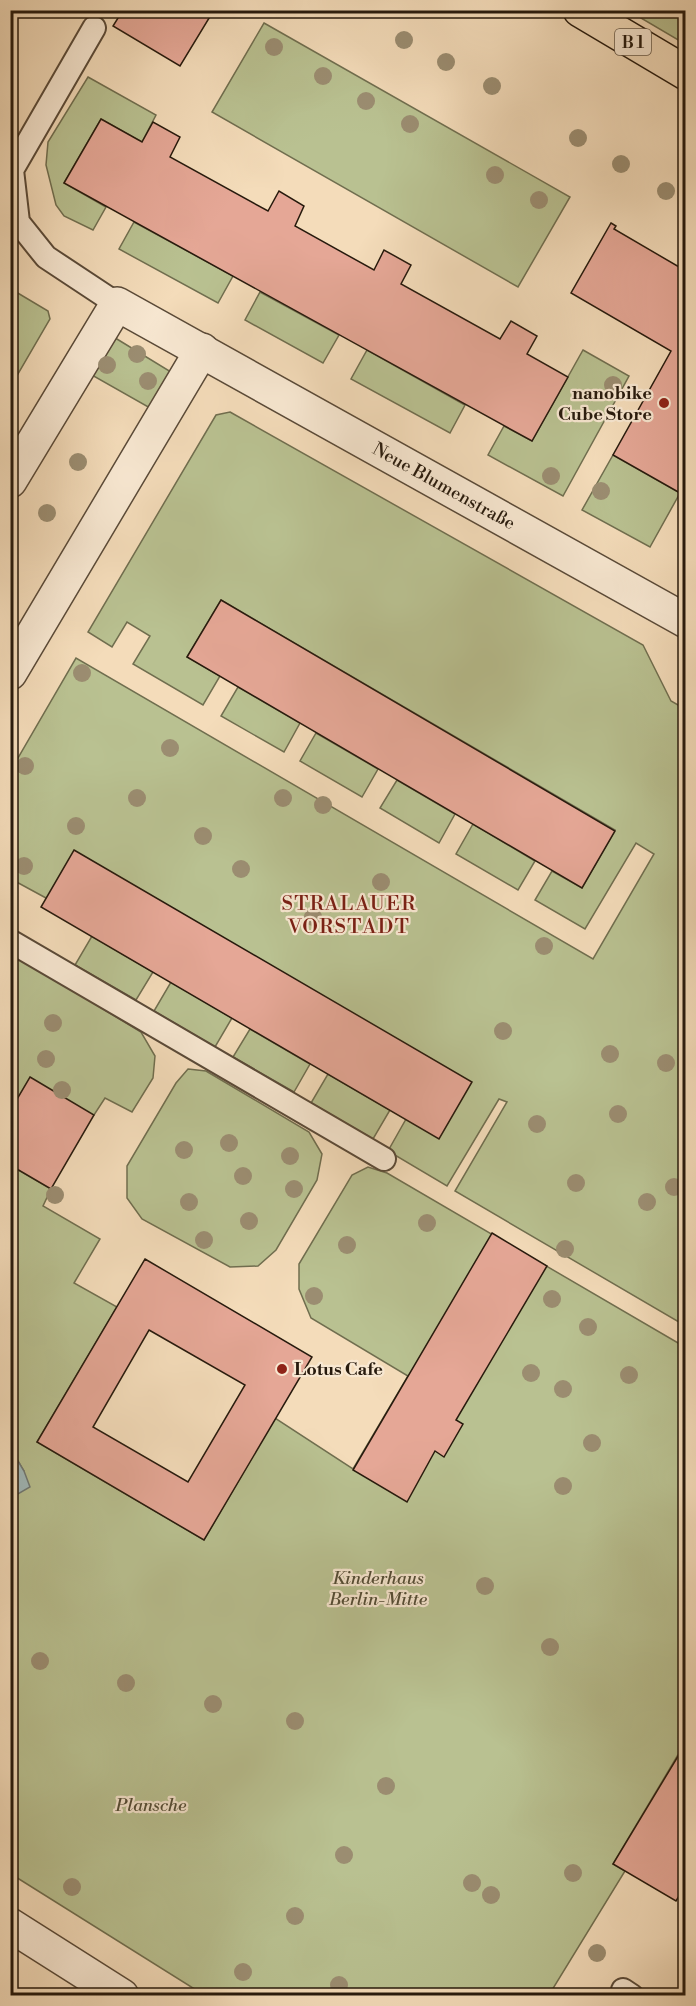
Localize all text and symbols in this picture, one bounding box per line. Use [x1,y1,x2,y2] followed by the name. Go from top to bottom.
[615,29,651,55] road number: B 1
[558,382,652,426] place label: nanobike Cube Store
[657,396,671,410] marker: nanobike Cube Store
[368,438,519,535] street label: Neue Blumenstraße
[281,892,417,940] district label: STRALAUER VORSTADT
[294,1358,383,1381] place label: Lotus Cafe
[275,1362,289,1376] marker: Lotus Cafe
[328,1567,428,1611] park label: Kinderhaus Berlin-Mitte
[115,1794,187,1817] park label: Plansche

